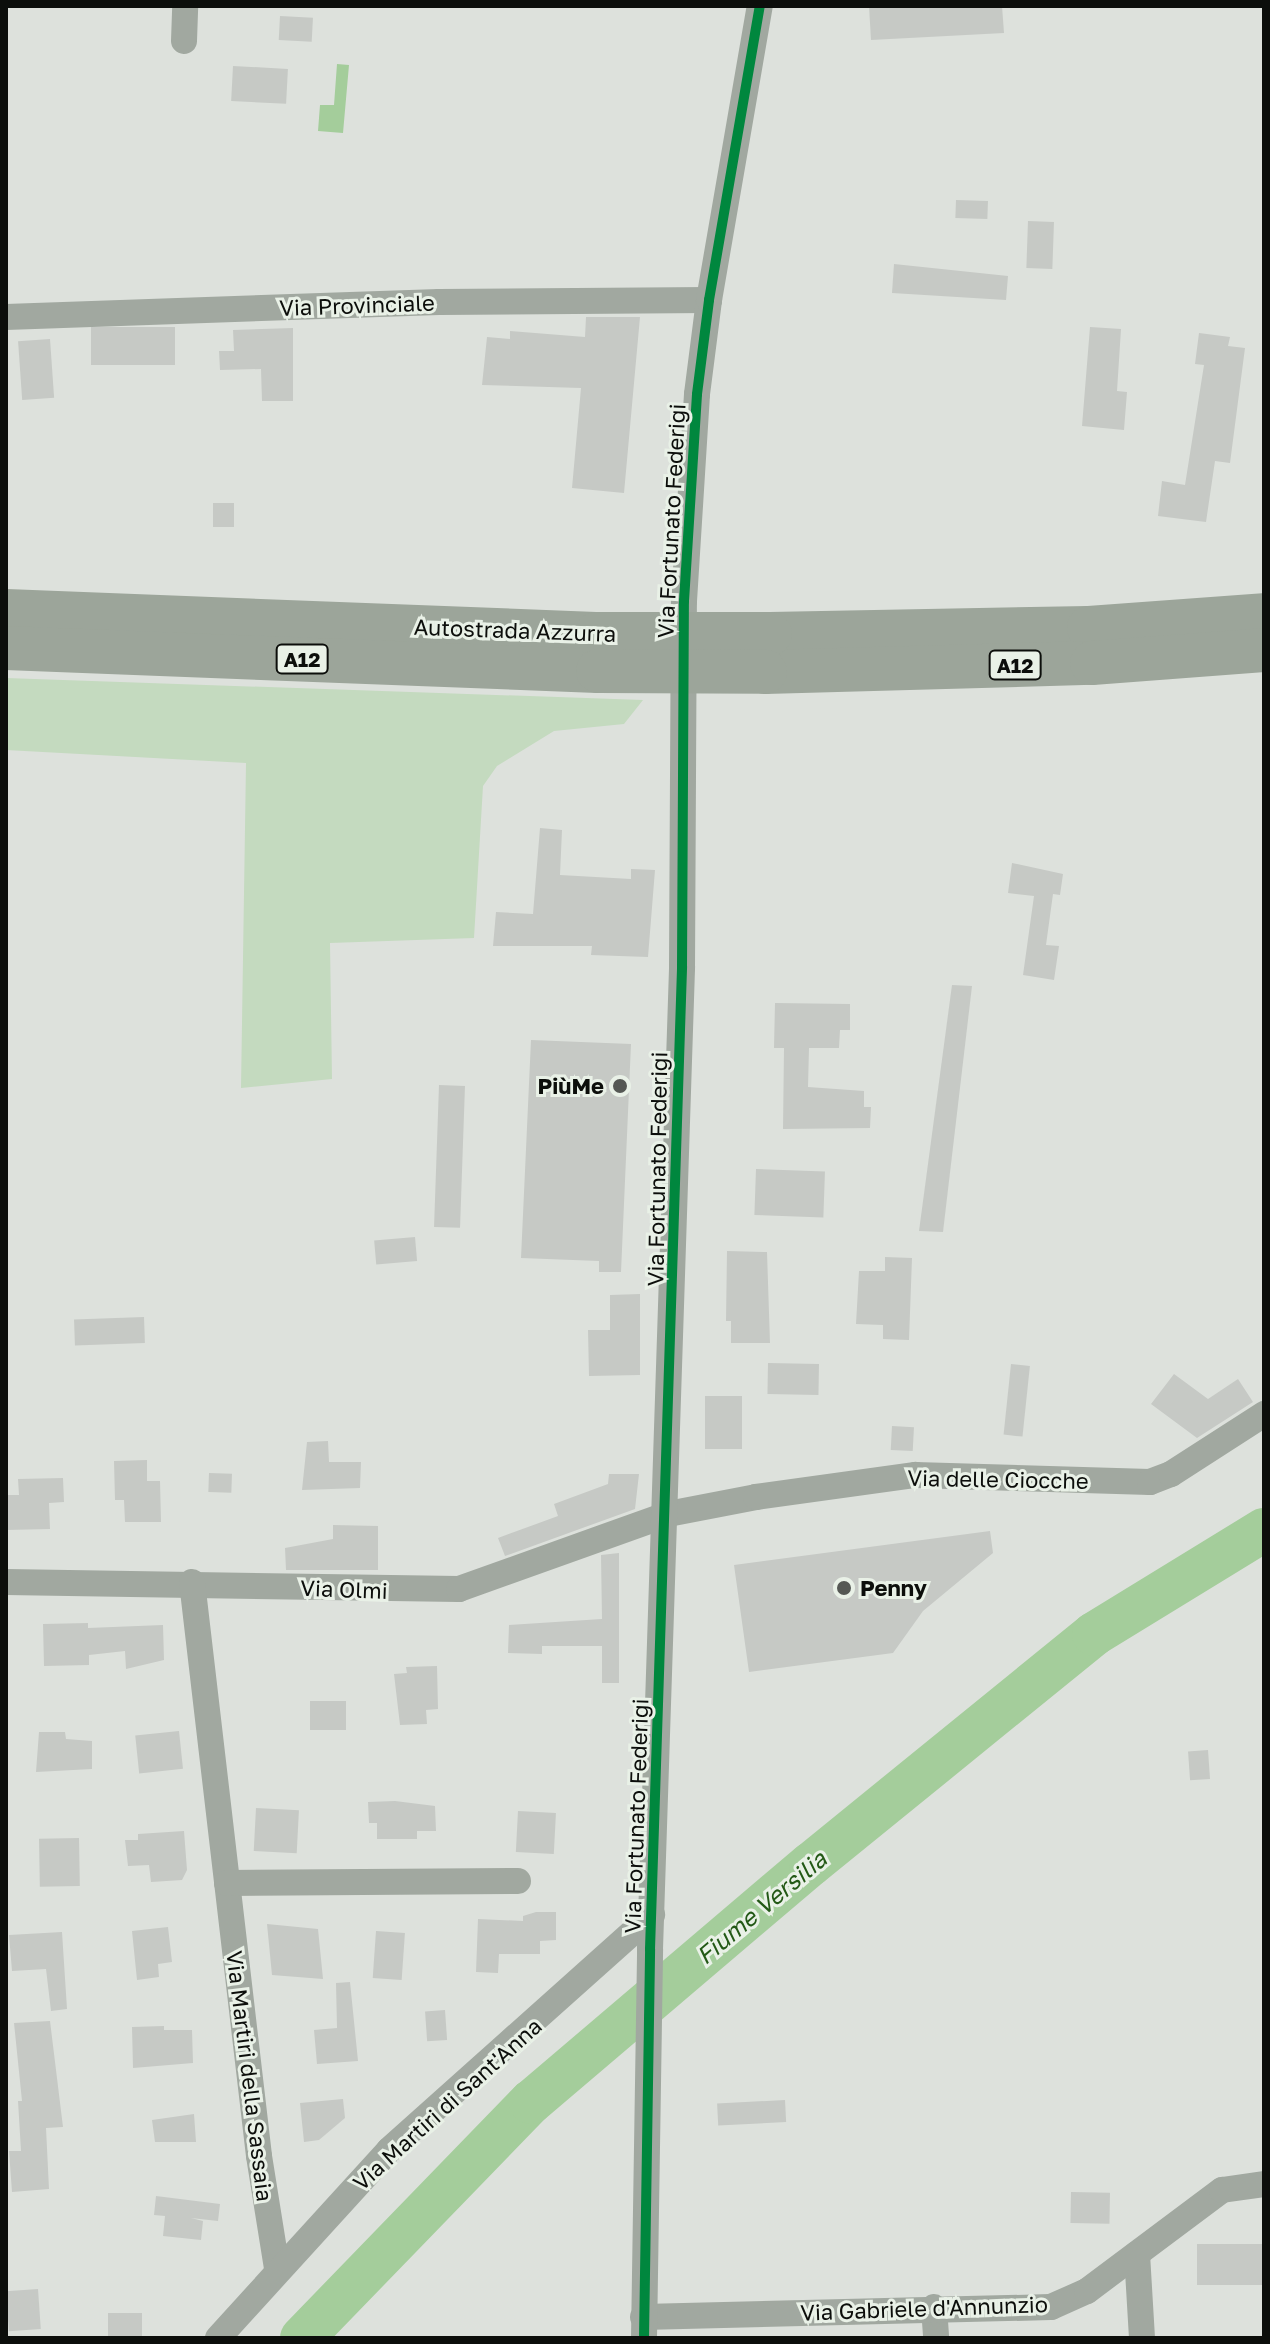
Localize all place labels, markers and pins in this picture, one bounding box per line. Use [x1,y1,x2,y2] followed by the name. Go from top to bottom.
[538,1073,604,1099] place label: PiùMe
[611,1077,629,1095] marker: PiùMe
[860,1575,927,1601] place label: Penny
[835,1579,853,1597] marker: Penny

